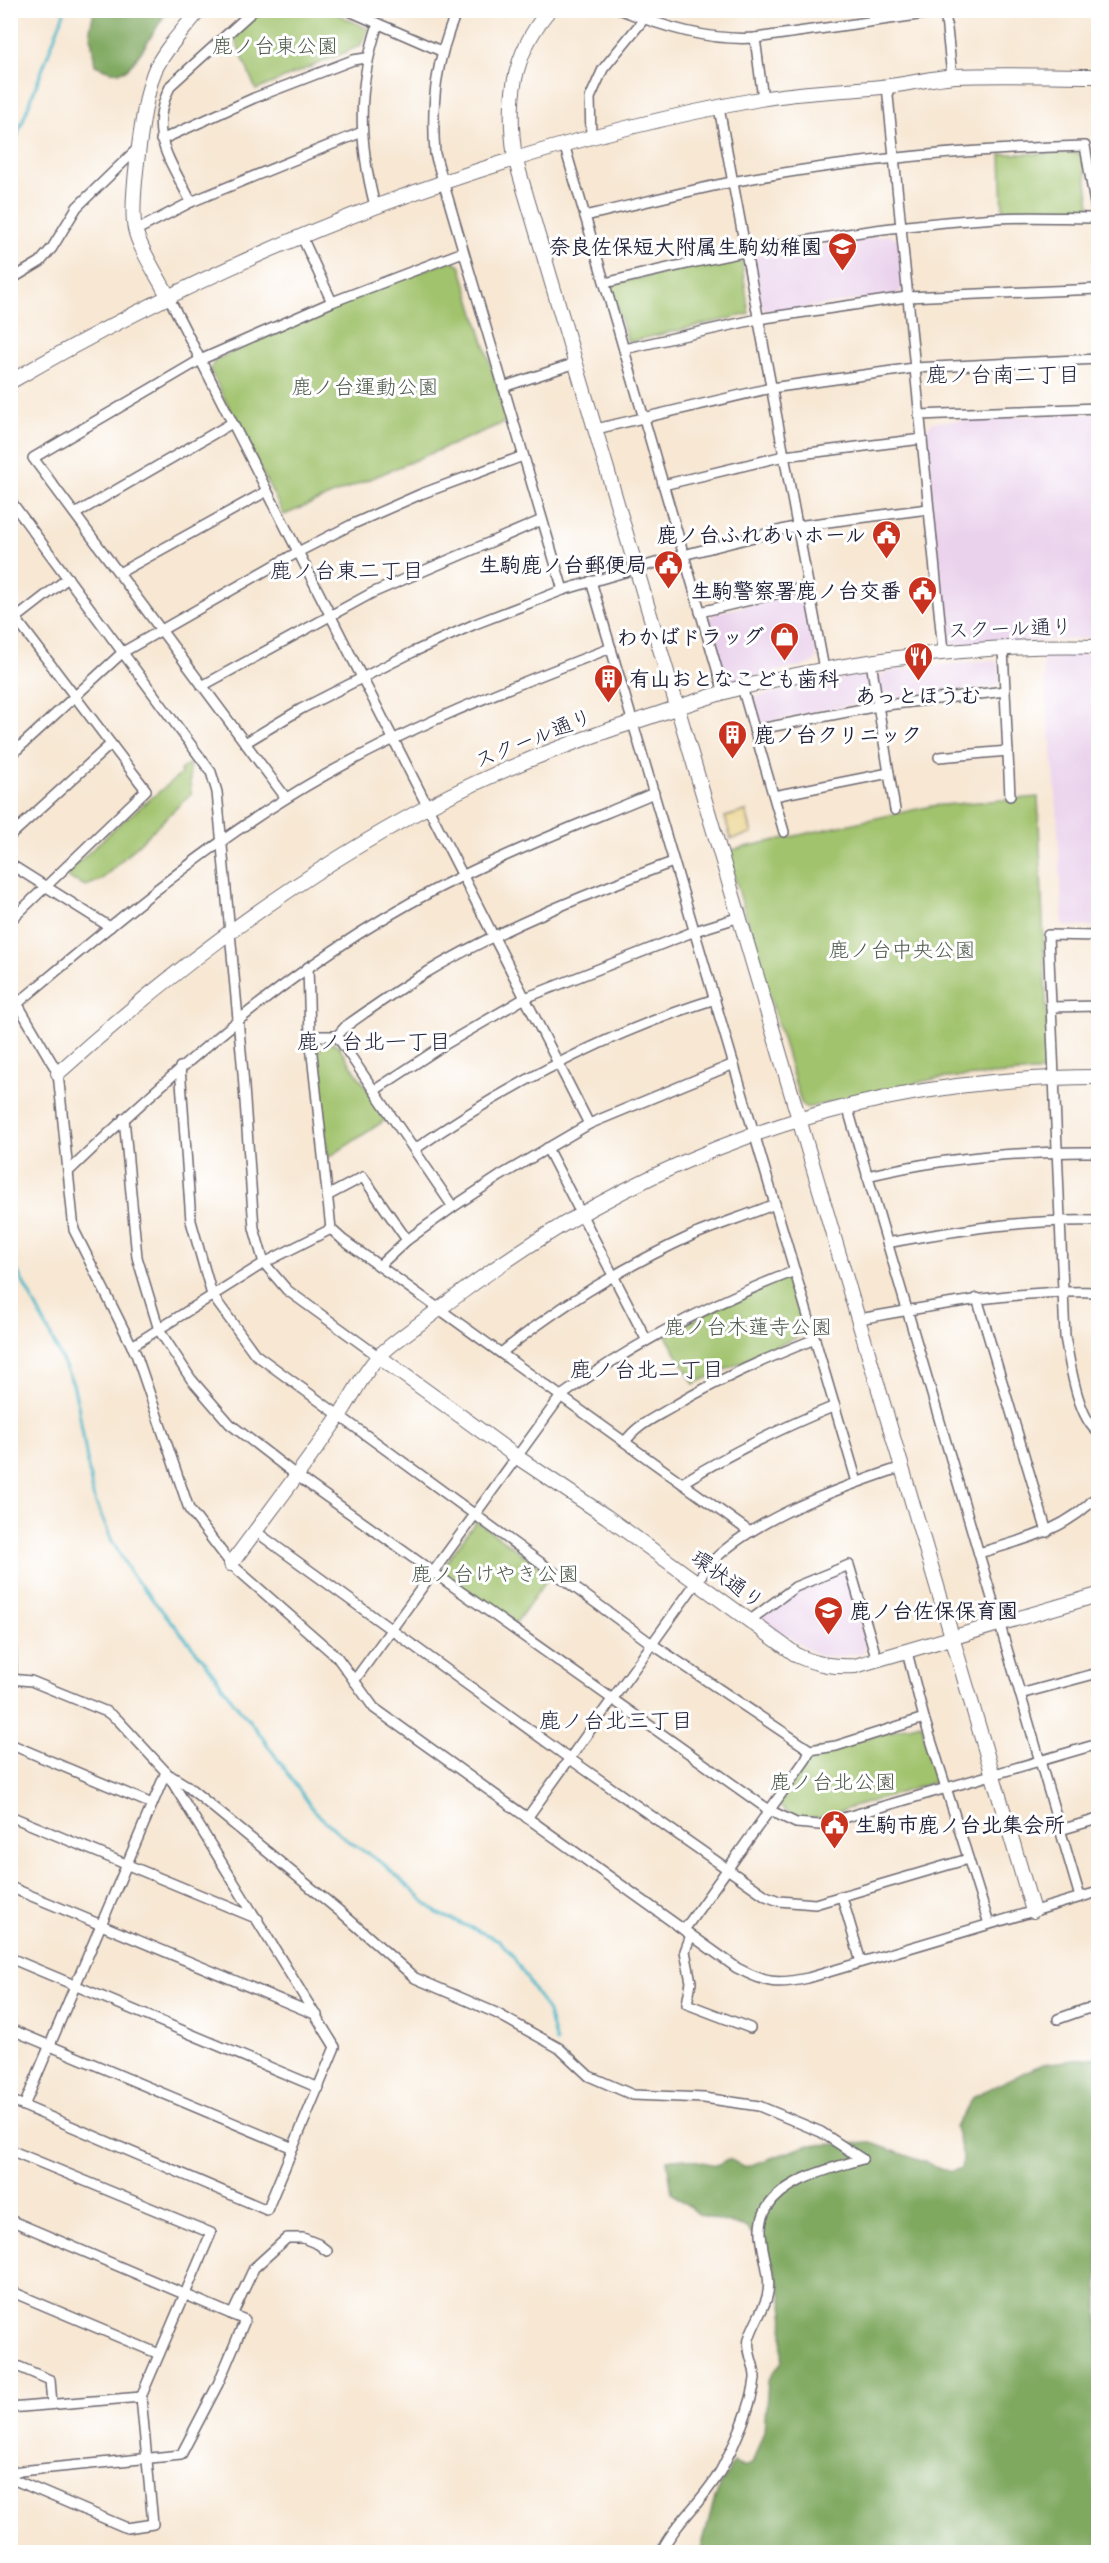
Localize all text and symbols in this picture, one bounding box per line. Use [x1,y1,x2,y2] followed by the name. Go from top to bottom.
[212,33,338,58] park label: 鹿ノ台東公園
[827,230,859,272] school or university icon: 奈良佐保短大附属生駒幼稚園
[549,234,822,259] place label: 奈良佐保短大附属生駒幼稚園
[926,361,1080,388] district label: 鹿ノ台南二丁目
[292,374,439,399] park label: 鹿ノ台運動公園
[871,518,903,560] public building icon: 鹿ノ台ふれあいホール
[657,522,866,547] place label: 鹿ノ台ふれあいホール
[652,548,684,590] public building icon: 生駒鹿ノ台郵便局
[479,552,647,577] place label: 生駒鹿ノ台郵便局
[270,557,424,584] district label: 鹿ノ台東二丁目
[906,574,938,616] public building icon: 生駒警察署鹿ノ台交番
[691,578,901,603] place label: 生駒警察署鹿ノ台交番
[947,613,1073,643] street label: スクール通り
[769,620,801,662] shop icon: わかばドラッグ
[617,624,764,649] place label: わかばドラッグ
[902,640,934,682] restaurant icon: あっとほうむ
[592,662,624,704] building icon: 有山おとなこども歯科
[629,666,839,691] place label: 有山おとなこども歯科
[855,683,981,708] place label: あっとほうむ
[470,703,596,773] street label: スクール通り
[717,718,749,760] building icon: 鹿ノ台クリニック
[754,722,922,747] place label: 鹿ノ台クリニック
[829,937,976,962] park label: 鹿ノ台中央公園
[297,1028,451,1055] district label: 鹿ノ台北一丁目
[664,1314,832,1339] park label: 鹿ノ台木蓮寺公園
[570,1356,724,1383] district label: 鹿ノ台北二丁目
[687,1544,769,1614] street label: 環状通り
[411,1561,579,1586] park label: 鹿ノ台けやき公園
[813,1594,845,1636] school or university icon: 鹿ノ台佐保保育園
[850,1598,1018,1623] place label: 鹿ノ台佐保保育園
[539,1707,693,1734] district label: 鹿ノ台北三丁目
[770,1769,896,1794] park label: 鹿ノ台北公園
[818,1808,850,1850] public building icon: 生駒市鹿ノ台北集会所
[855,1812,1065,1837] place label: 生駒市鹿ノ台北集会所

